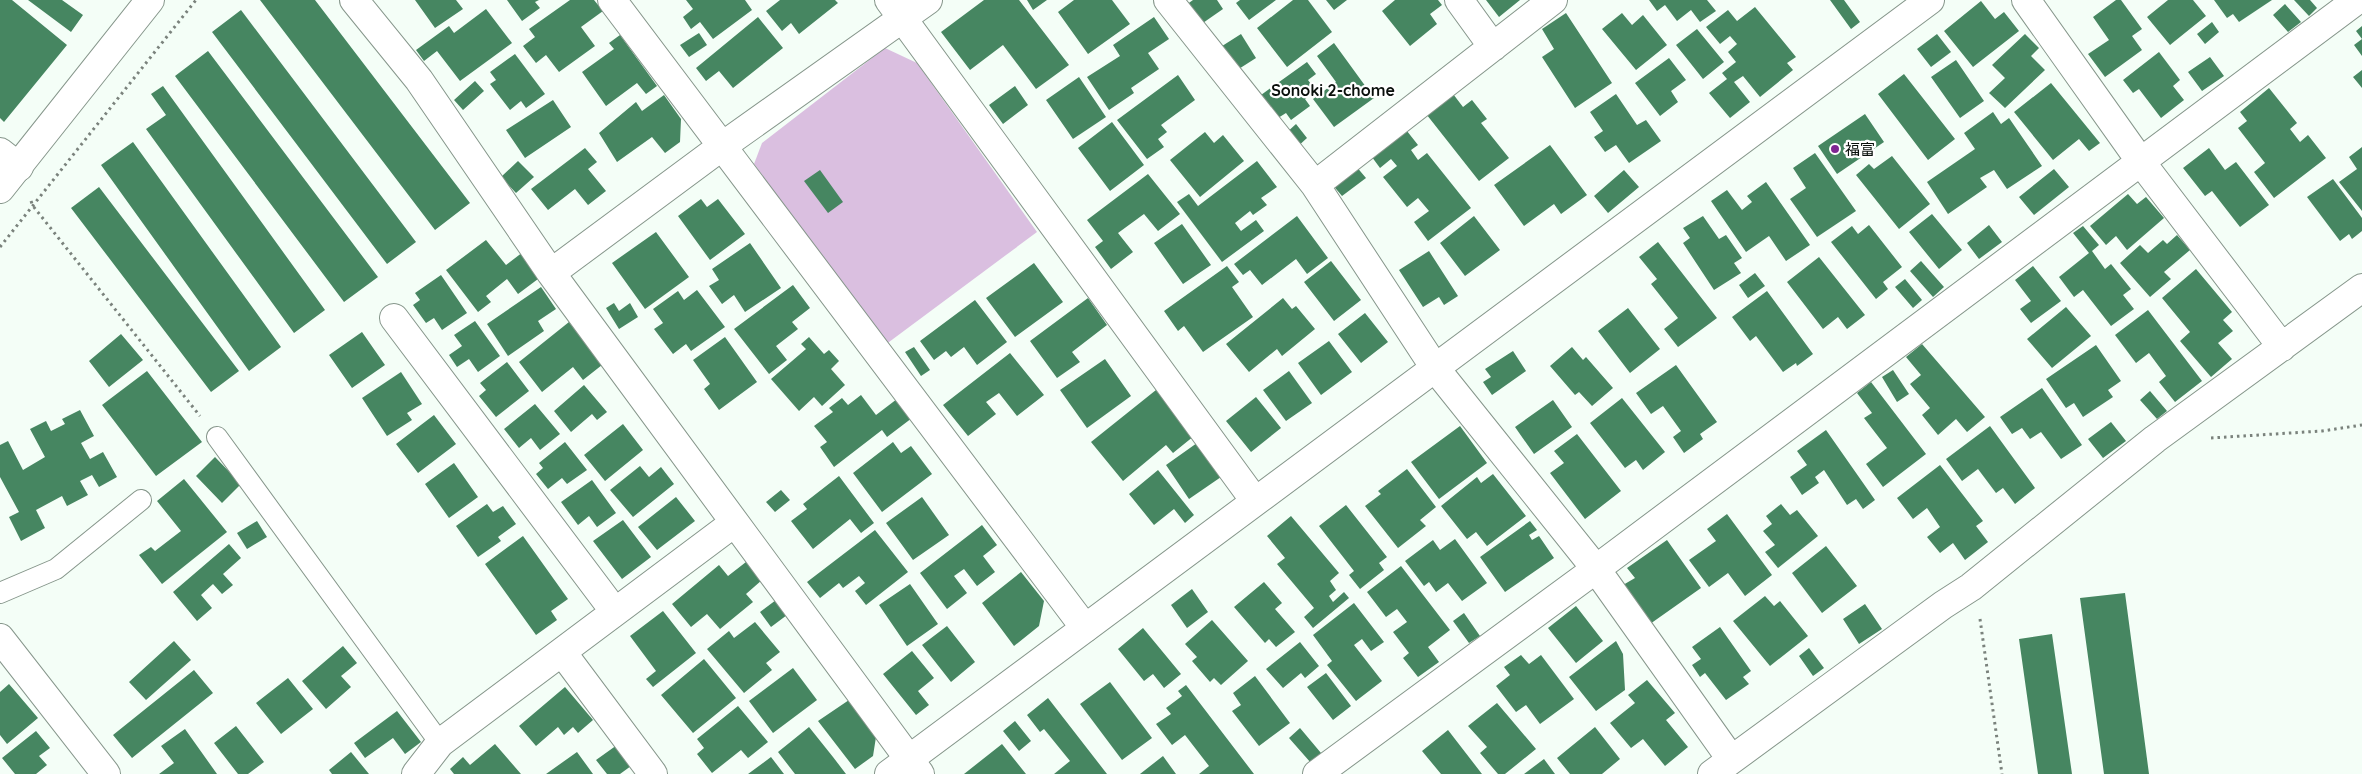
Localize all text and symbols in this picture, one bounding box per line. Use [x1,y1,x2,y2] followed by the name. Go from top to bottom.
[1271,80,1395,100] district label: Sonoki 2-chome
[1845,140,1875,159] place label: 福富
[1829,143,1841,155] marker: 福富

